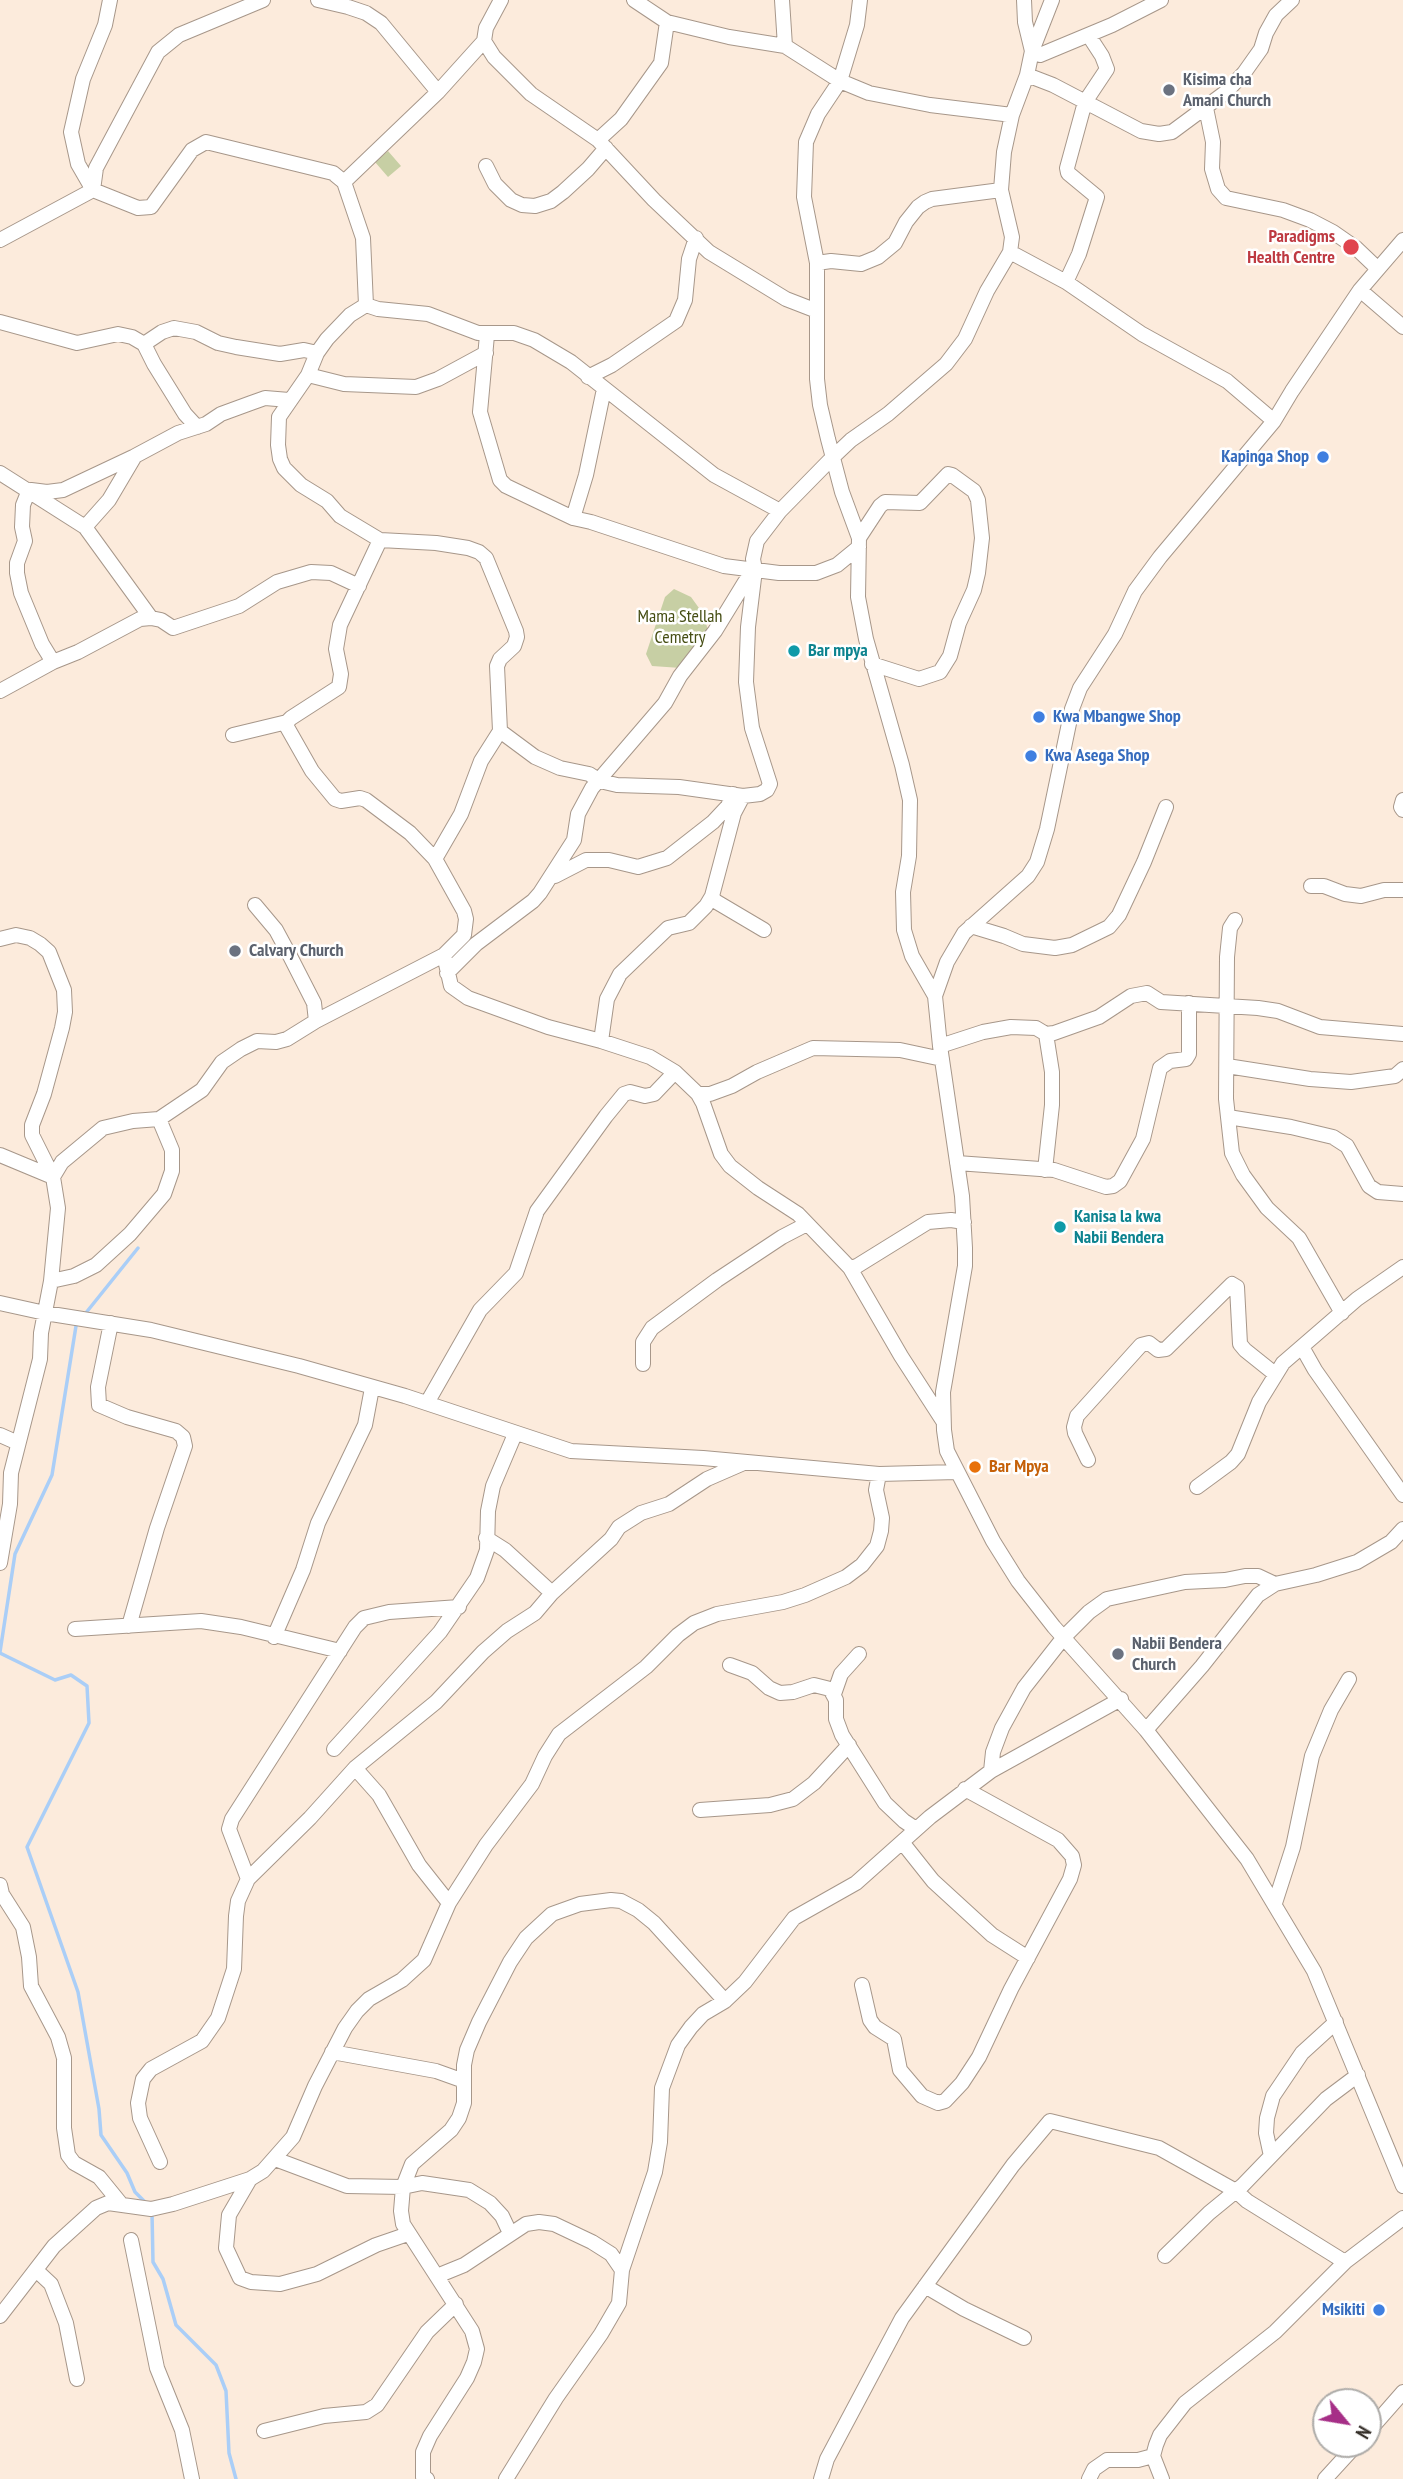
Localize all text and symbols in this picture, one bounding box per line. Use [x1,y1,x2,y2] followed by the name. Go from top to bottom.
[1183,69,1271,112] place label: Kisima cha Amani Church
[1161,82,1177,98] marker: Kisima cha Amani Church
[1247,226,1335,268] place label: Paradigms Health Centre
[1341,237,1361,257] marker: Paradigms Health Centre
[1221,446,1309,468] place label: Kapinga Shop
[1315,449,1331,465] marker: Kapinga Shop
[638,606,722,648] park label: Mama Stellah Cemetry
[808,640,868,662] place label: Bar mpya
[786,643,802,659] marker: Bar mpya
[1053,706,1181,728] place label: Kwa Mbangwe Shop
[1031,709,1047,725] marker: Kwa Mbangwe Shop
[1045,745,1150,767] place label: Kwa Asega Shop
[1023,748,1039,764] marker: Kwa Asega Shop
[249,940,344,962] place label: Calvary Church
[227,943,243,959] marker: Calvary Church
[1074,1206,1164,1248] place label: Kanisa la kwa Nabii Bendera
[1052,1219,1068,1235] marker: Kanisa la kwa Nabii Bendera
[989,1456,1049,1478] place label: Bar Mpya
[967,1459,983,1475] marker: Bar Mpya
[1132,1633,1222,1676] place label: Nabii Bendera Church
[1110,1646,1126,1662] marker: Nabii Bendera Church
[1322,2299,1365,2321] place label: Msikiti
[1371,2302,1387,2318] marker: Msikiti
[1312,2388,1382,2458] north arrow
[1350,2422,1376,2443] text: N

